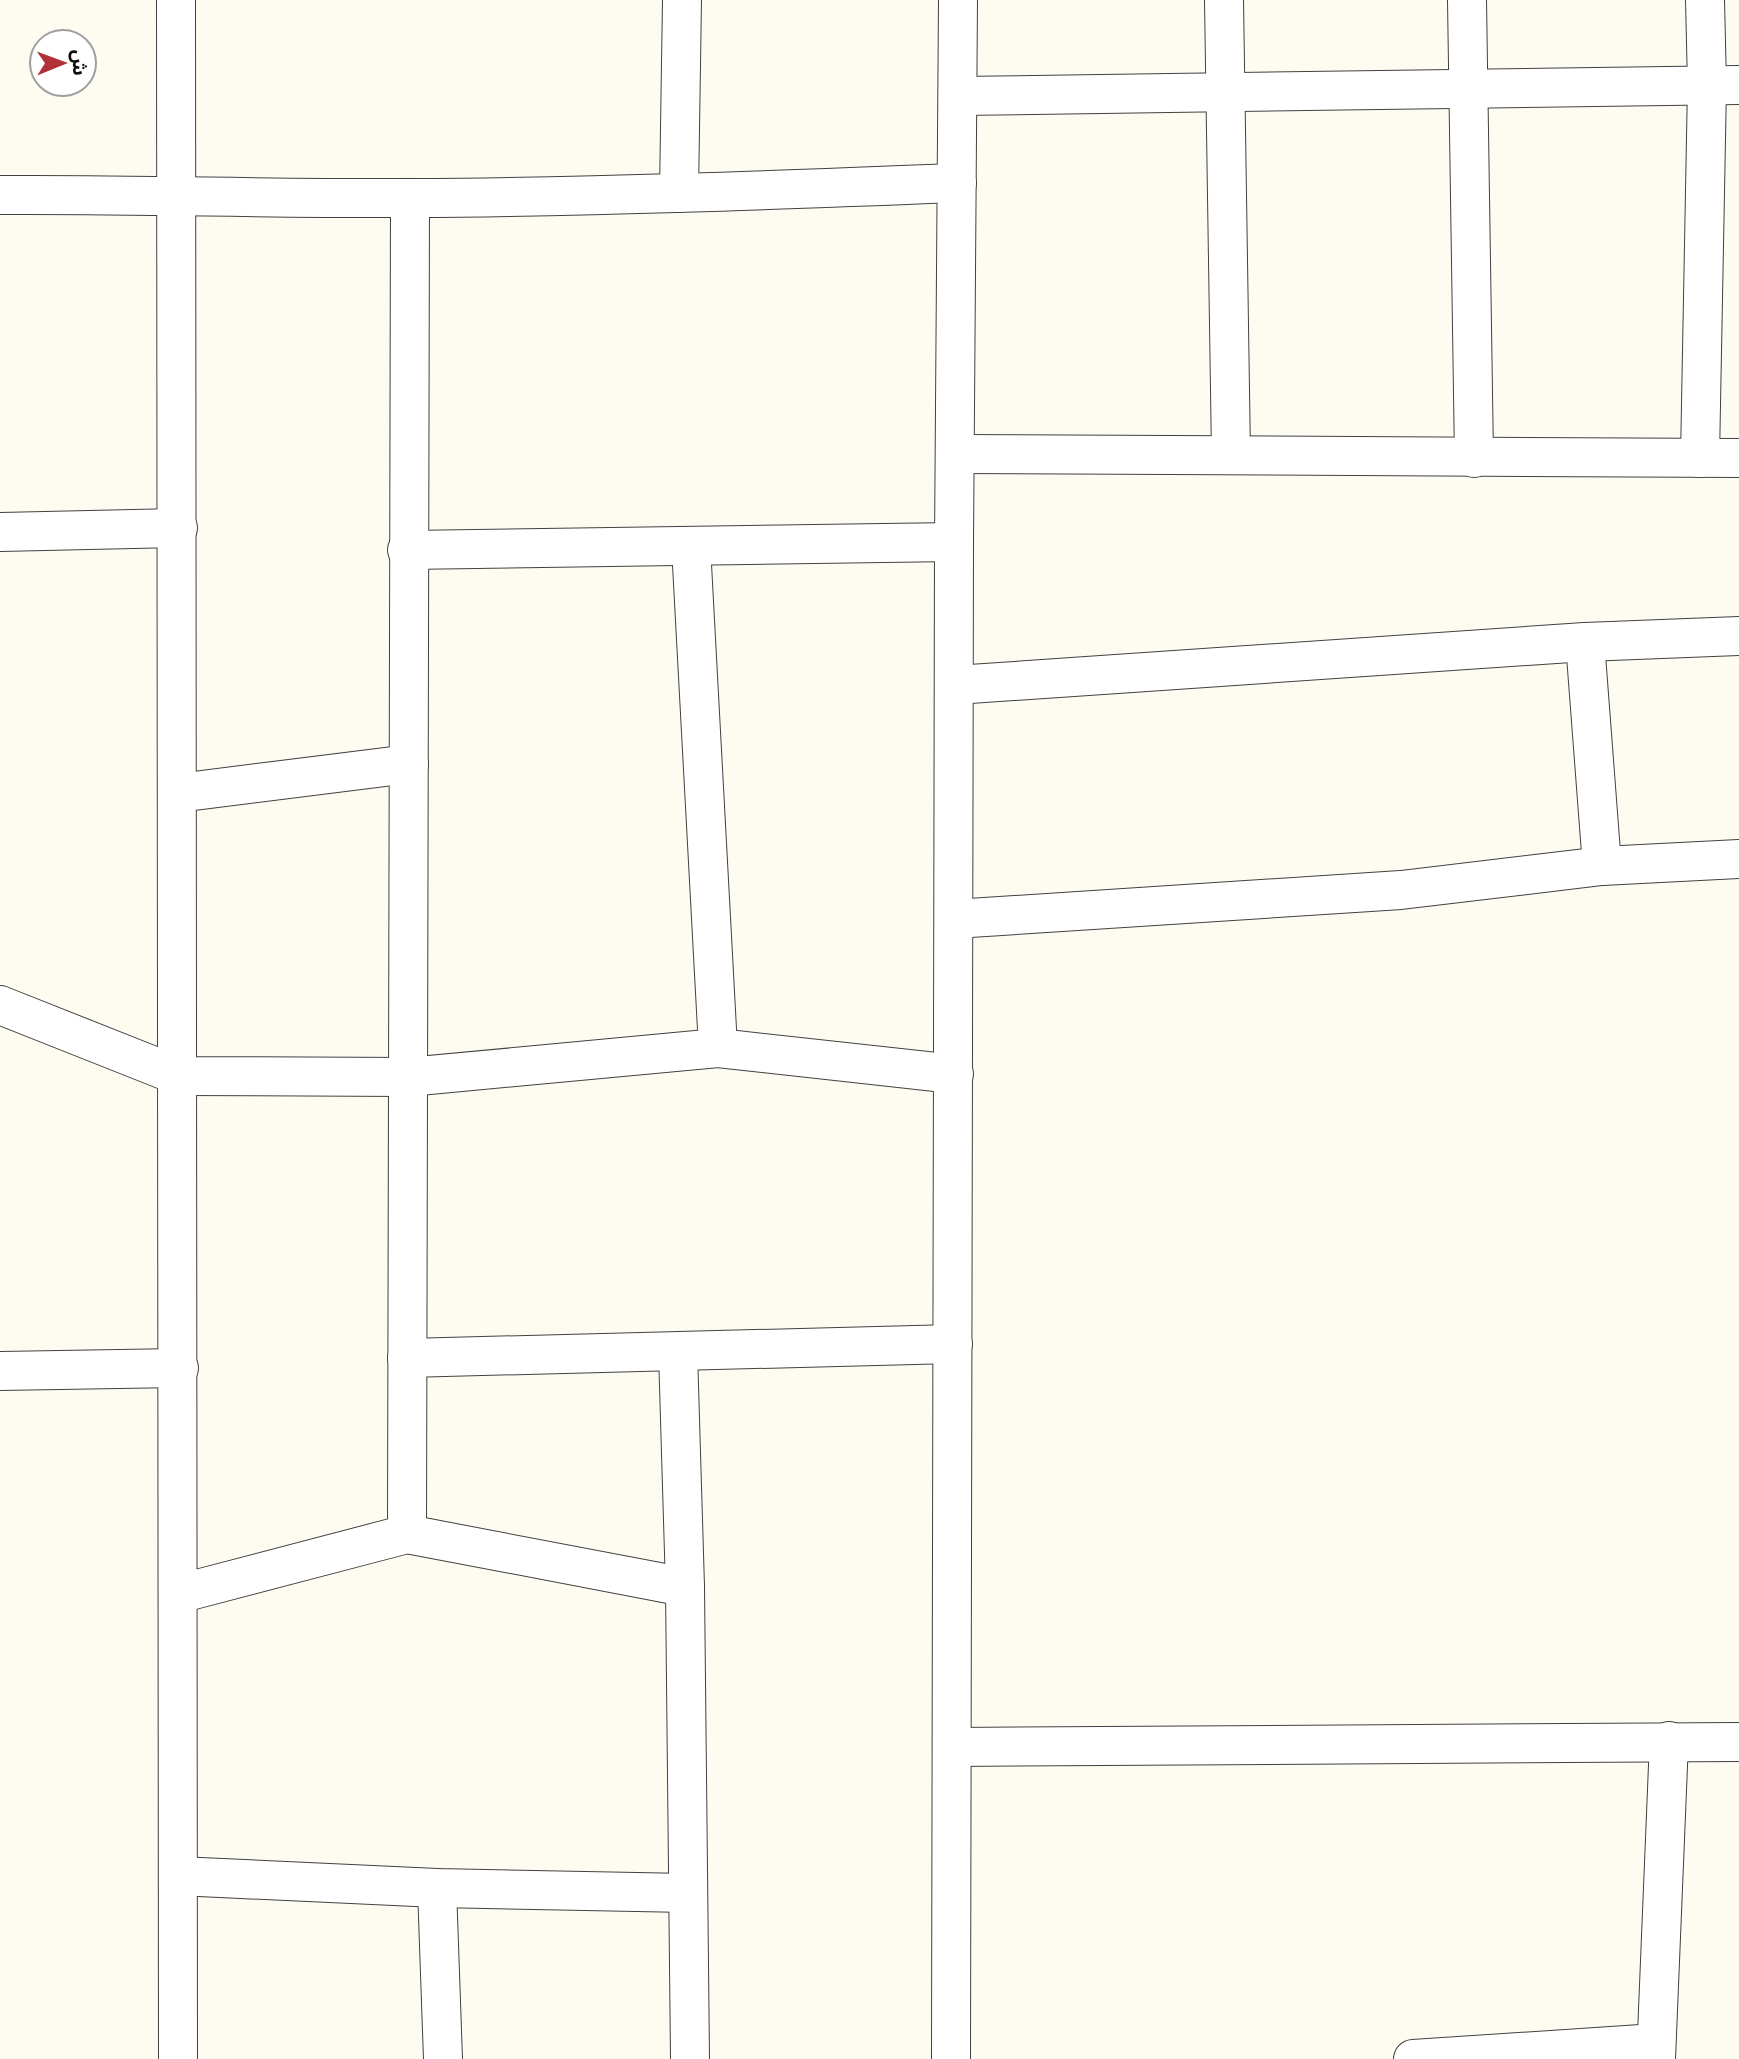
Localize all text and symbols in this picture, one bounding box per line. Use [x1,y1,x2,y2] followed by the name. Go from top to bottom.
[28,28,98,98] north arrow
[64,49,93,76] text: ش

